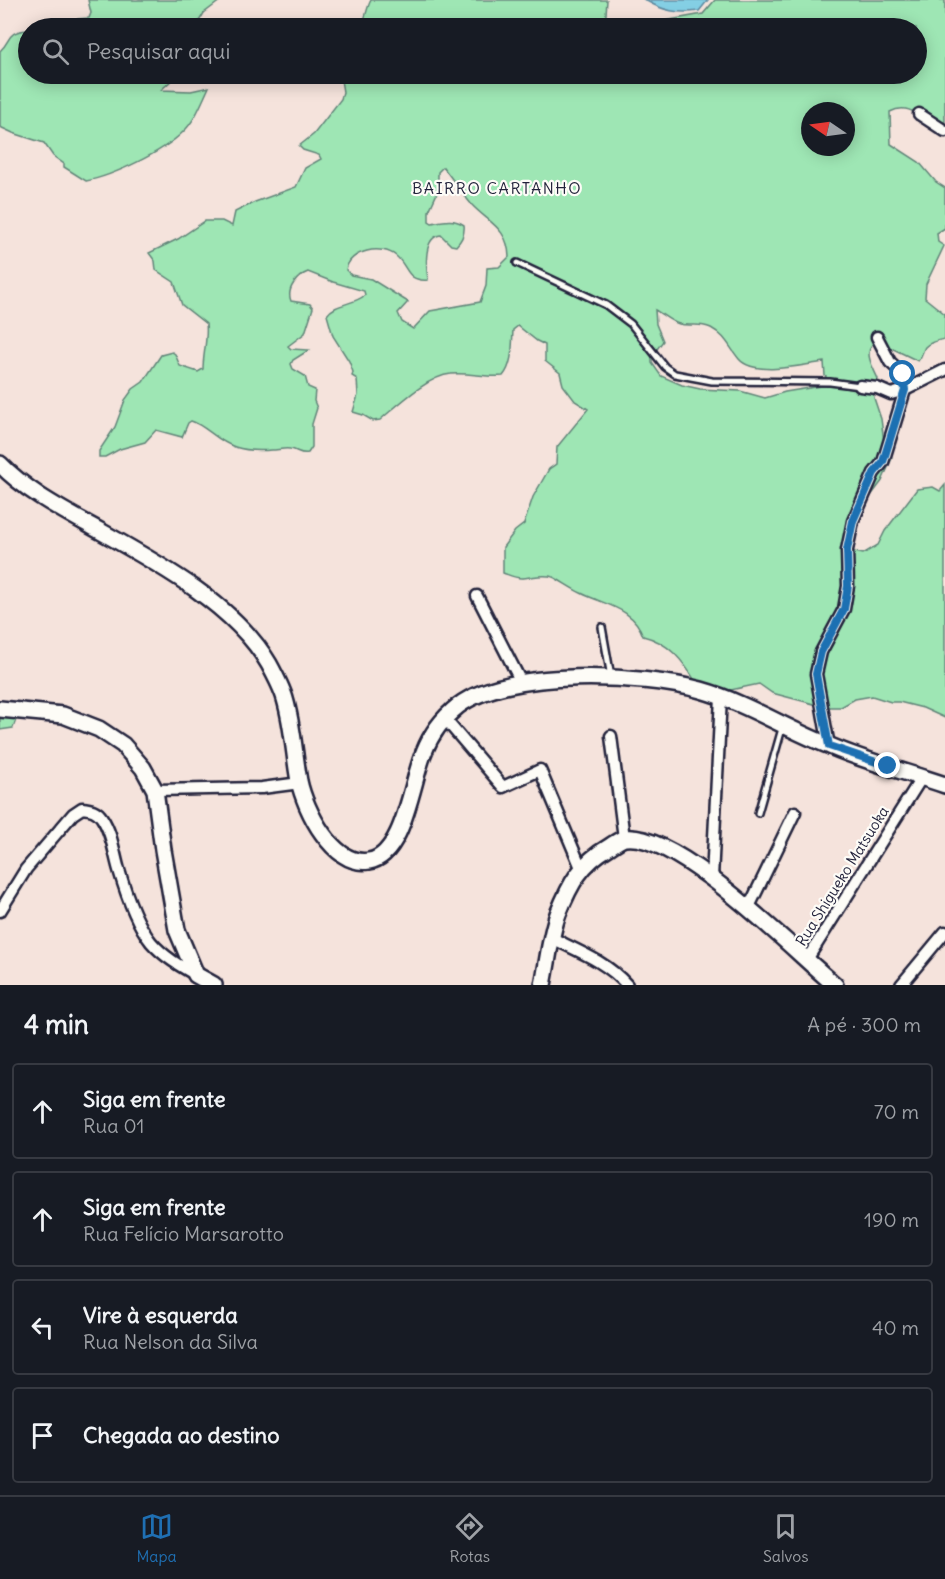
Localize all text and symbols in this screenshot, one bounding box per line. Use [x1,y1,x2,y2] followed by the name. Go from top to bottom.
[18,18,927,84] search box
[39,35,72,68] icon: search
[87,37,230,65] text: Pesquisar aqui
[801,102,855,156] north arrow
[412,178,582,198] district label: BAIRRO CARTANHO
[889,360,915,386] route start
[874,752,900,778] route end
[791,802,893,949] street label: Rua Shigueko Matsuoka
[24,1008,89,1041] text: 4 min
[807,1012,921,1037] text: A pé · 300 m
[83,1085,226,1113] text: Siga em frente
[26,1095,59,1128] icon: ahead
[874,1099,919,1124] text: 70 m
[83,1113,144,1138] text: Rua 01
[83,1193,226,1221] text: Siga em frente
[26,1203,59,1236] icon: ahead
[864,1207,919,1232] text: 190 m
[83,1221,284,1246] text: Rua Felício Marsarotto
[83,1301,238,1329] text: Vire à esquerda
[26,1311,59,1344] icon: left
[872,1315,919,1340] text: 40 m
[83,1329,258,1354] text: Rua Nelson da Silva
[26,1419,59,1452] icon: arrive
[83,1421,280,1449] text: Chegada ao destino
[136,1510,177,1566] tab: Mapa
[449,1510,490,1566] tab: Rotas
[763,1510,809,1566] tab: Salvos

